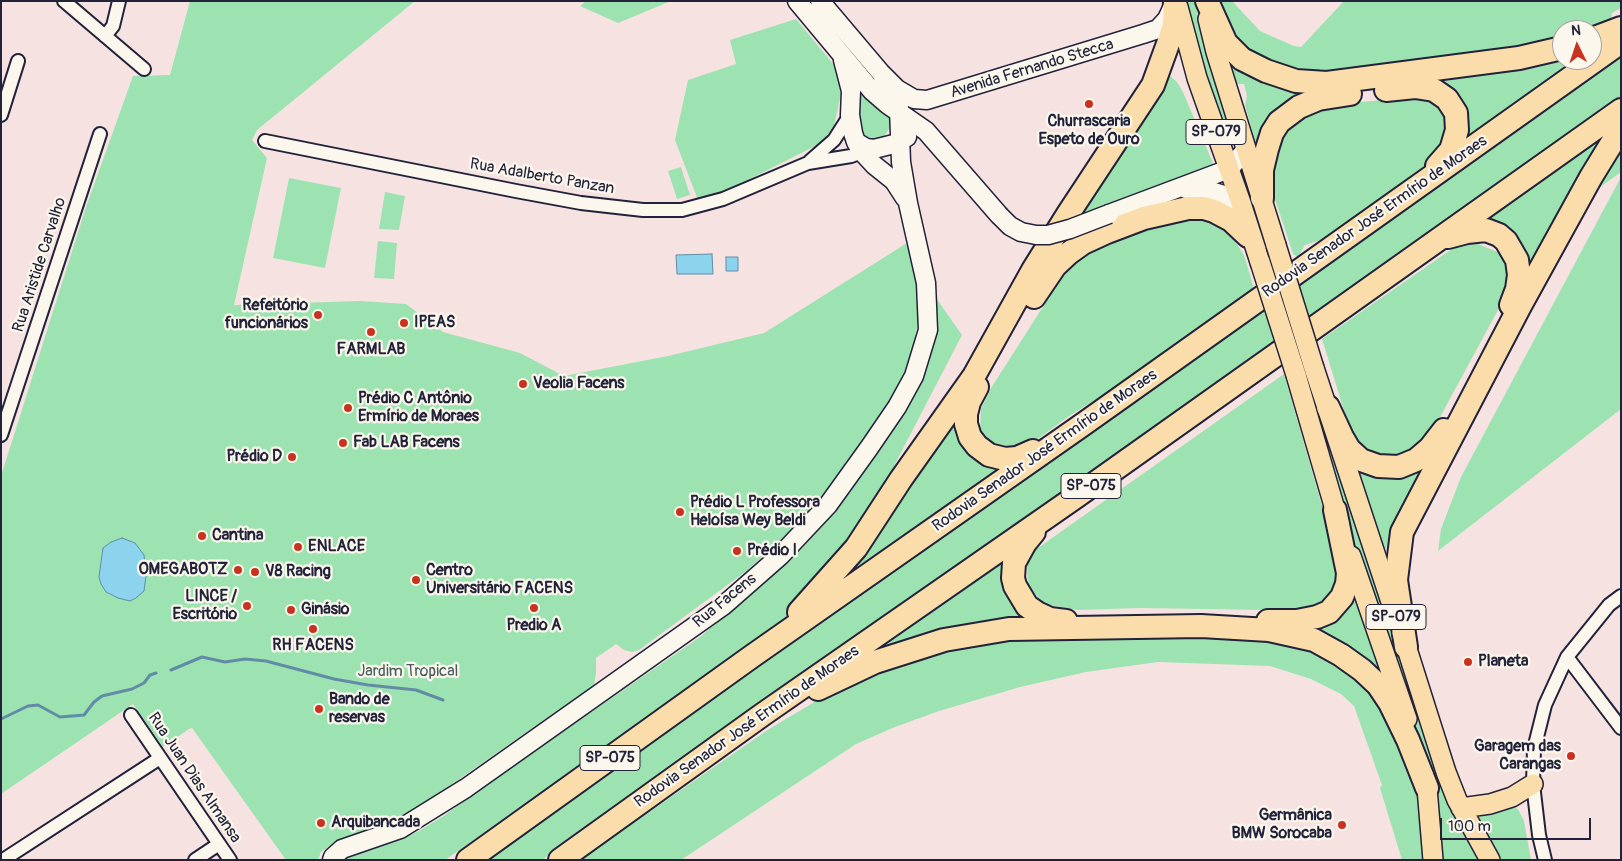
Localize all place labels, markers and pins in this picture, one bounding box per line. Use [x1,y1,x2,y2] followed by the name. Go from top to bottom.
[1083,98,1095,110] marker: Churrascaria Espeto de Ouro
[1039,112,1139,150] place label: Churrascaria Espeto de Ouro
[225,296,308,334] place label: Refeitório funcionários
[312,309,324,321] marker: Refeitório funcionários
[414,313,455,333] place label: IPEAS
[398,317,410,329] marker: IPEAS
[365,326,377,338] marker: FARMLAB
[337,340,405,360] place label: FARMLAB
[533,374,624,394] place label: Veolia Facens
[517,378,529,390] marker: Veolia Facens
[358,389,479,427] place label: Prédio C Antônio Ermírio de Moraes
[342,402,354,414] marker: Prédio C Antônio Ermírio de Moraes
[353,433,460,453] place label: Fab LAB Facens
[337,437,349,449] marker: Fab LAB Facens
[226,447,282,467] place label: Prédio D
[286,451,298,463] marker: Prédio D
[690,493,820,531] place label: Prédio L Professora Heloísa Wey Beldi
[674,506,686,518] marker: Prédio L Professora Heloísa Wey Beldi
[212,526,263,546] place label: Cantina
[196,530,208,542] marker: Cantina
[308,537,365,557] place label: ENLACE
[292,541,304,553] marker: ENLACE
[747,541,797,561] place label: Prédio I
[731,545,743,557] marker: Prédio I
[138,560,228,580] place label: OMEGABOTZ
[426,561,573,599] place label: Centro Universitário FACENS
[265,562,331,582] place label: V8 Racing
[232,564,244,576] marker: OMEGABOTZ
[249,566,261,578] marker: V8 Racing
[410,574,422,586] marker: Centro Universitário FACENS
[172,587,237,625] place label: LINCE / Escritório
[241,600,253,612] marker: LINCE / Escritório
[301,600,349,620] place label: Ginásio
[528,602,540,614] marker: Predio A
[285,604,297,616] marker: Ginásio
[507,616,561,636] place label: Predio A
[307,623,319,635] marker: RH FACENS
[272,636,354,656] place label: RH FACENS
[1478,652,1528,672] place label: Planeta
[1462,656,1474,668] marker: Planeta
[329,690,390,728] place label: Bando de reservas
[313,703,325,715] marker: Bando de reservas
[1474,737,1561,775] place label: Garagem das Carangas
[1565,750,1577,762] marker: Garagem das Carangas
[1232,806,1332,844] place label: Germânica BMW Sorocaba
[331,813,420,833] place label: Arquibancada
[315,817,327,829] marker: Arquibancada
[1336,819,1348,831] marker: Germânica BMW Sorocaba

